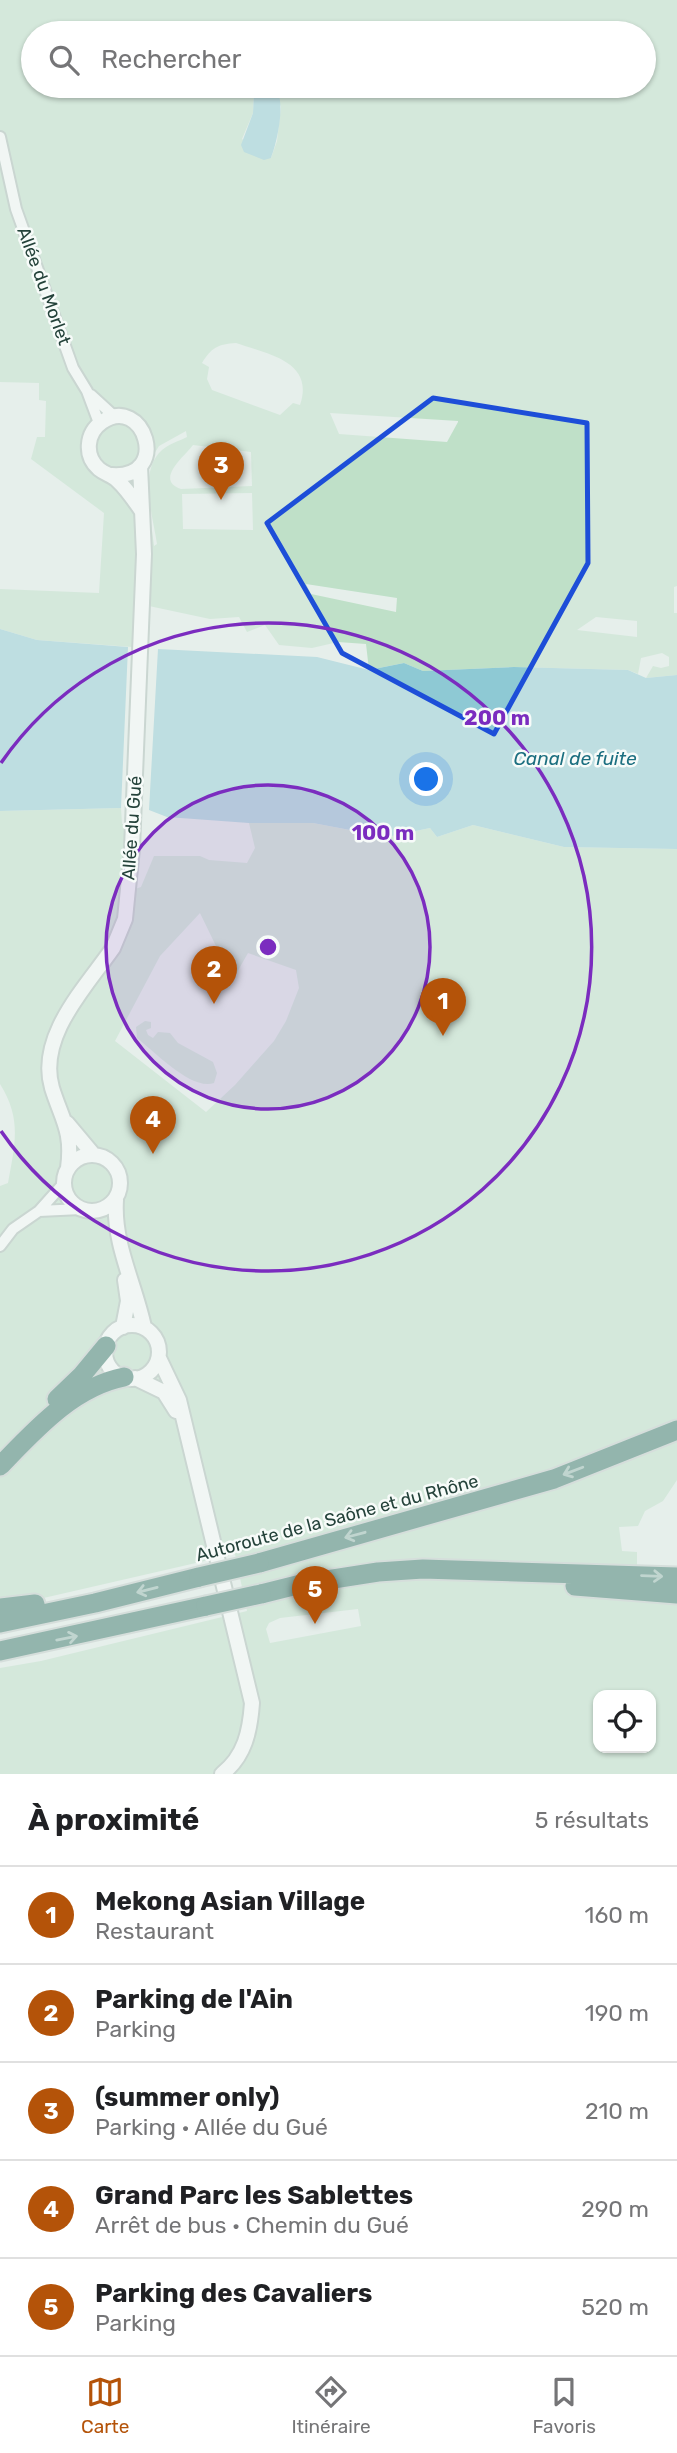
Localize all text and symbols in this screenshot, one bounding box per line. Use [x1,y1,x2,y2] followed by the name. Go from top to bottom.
[21,21,656,98] search box
[45,41,83,79] icon: search
[101,44,241,75] text: Rechercher
[12,224,76,348] street label: Allée du Morlet
[198,442,244,500] pin: 3
[464,705,530,730] text: 200 m
[513,747,637,770] water label: Canal de fuite
[409,762,443,796] your location
[117,775,147,881] street label: Allée du Gué
[352,820,414,845] text: 100 m
[256,935,280,959] centre of rings
[191,946,237,1004] pin: 2
[420,978,466,1036] pin: 1
[130,1096,176,1154] pin: 4
[563,1466,585,1479] one-way arrow
[193,1470,481,1566] street label: Autoroute de la Saône et du Rhône
[344,1529,367,1542] one-way arrow
[292,1566,338,1624] pin: 5
[641,1570,664,1583] one-way arrow
[136,1584,159,1597] one-way arrow
[55,1630,78,1644] one-way arrow
[593,1690,656,1753] map controls
[593,1690,656,1753] button: locate
[28,1802,199,1838] text: À proximité
[535,1806,649,1834] text: 5 résultats
[95,1886,365,1917] text: Mekong Asian Village
[45,1901,57,1929] text: 1
[585,1901,649,1929] text: 160 m
[95,1917,214,1945] text: Restaurant
[95,1984,293,2015] text: Parking de l'Ain
[44,1999,58,2027] text: 2
[585,1999,649,2027] text: 190 m
[95,2015,176,2043] text: Parking
[95,2082,280,2113] text: (summer only)
[43,2097,59,2125] text: 3
[585,2097,649,2125] text: 210 m
[95,2113,328,2141] text: Parking · Allée du Gué
[95,2180,413,2211] text: Grand Parc les Sablettes
[43,2195,59,2223] text: 4
[581,2195,649,2223] text: 290 m
[95,2211,409,2239] text: Arrêt de bus · Chemin du Gué
[95,2278,373,2309] text: Parking des Cavaliers
[44,2293,58,2321] text: 5
[581,2293,649,2321] text: 520 m
[95,2309,176,2337] text: Parking
[81,2373,129,2438] tab: Carte
[291,2373,371,2438] tab: Itinéraire
[533,2373,596,2438] tab: Favoris

